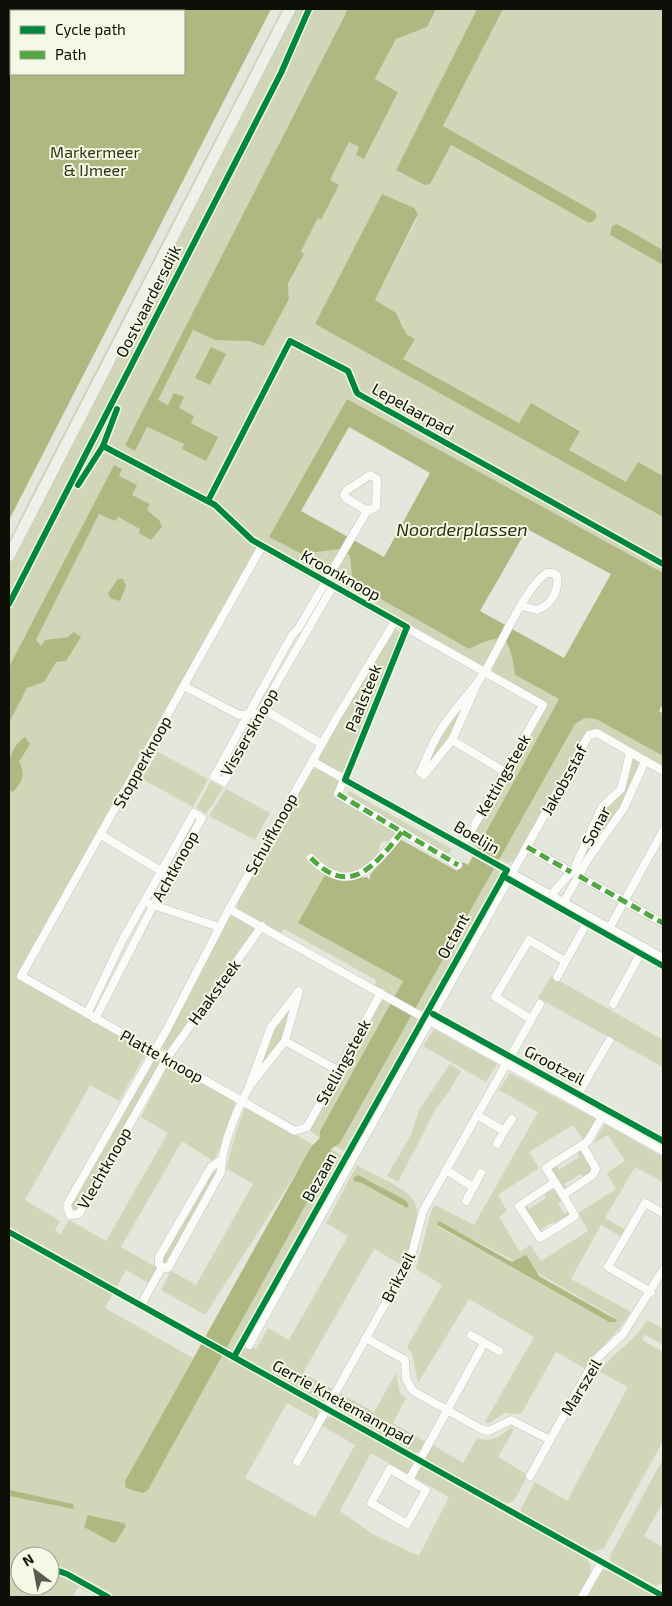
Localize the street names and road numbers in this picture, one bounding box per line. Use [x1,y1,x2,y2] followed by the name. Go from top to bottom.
[111,241,185,361] street label: Oostvaardersdijk
[369,378,457,439] street label: Lepelaarpad
[298,545,384,604] street label: Kroonknoop
[340,661,385,734] street label: Paalsteek
[216,685,281,779] street label: Vissersknoop
[108,712,175,811] street label: Stopperknoop
[471,730,534,819] street label: Kettingsteek
[536,740,591,818] street label: Jakobsstaf
[240,790,301,878] street label: Schuifknoop
[577,802,614,849] street label: Sonar
[451,816,503,858] street label: Boelijn
[147,827,202,905] street label: Achtknoop
[432,910,473,962] street label: Octant
[184,955,244,1028] street label: Haaksteek
[311,1016,374,1108] street label: Stellingsteek
[117,1025,207,1086] street label: Platte knoop
[522,1041,589,1089] street label: Grootzeil
[73,1124,135,1212] street label: Vlechtknoop
[297,1149,340,1205] street label: Bezaan
[377,1248,418,1305] street label: Brikzeil
[269,1355,417,1448] street label: Gerrie Knetemannpad
[556,1355,605,1419] street label: Marszeil

